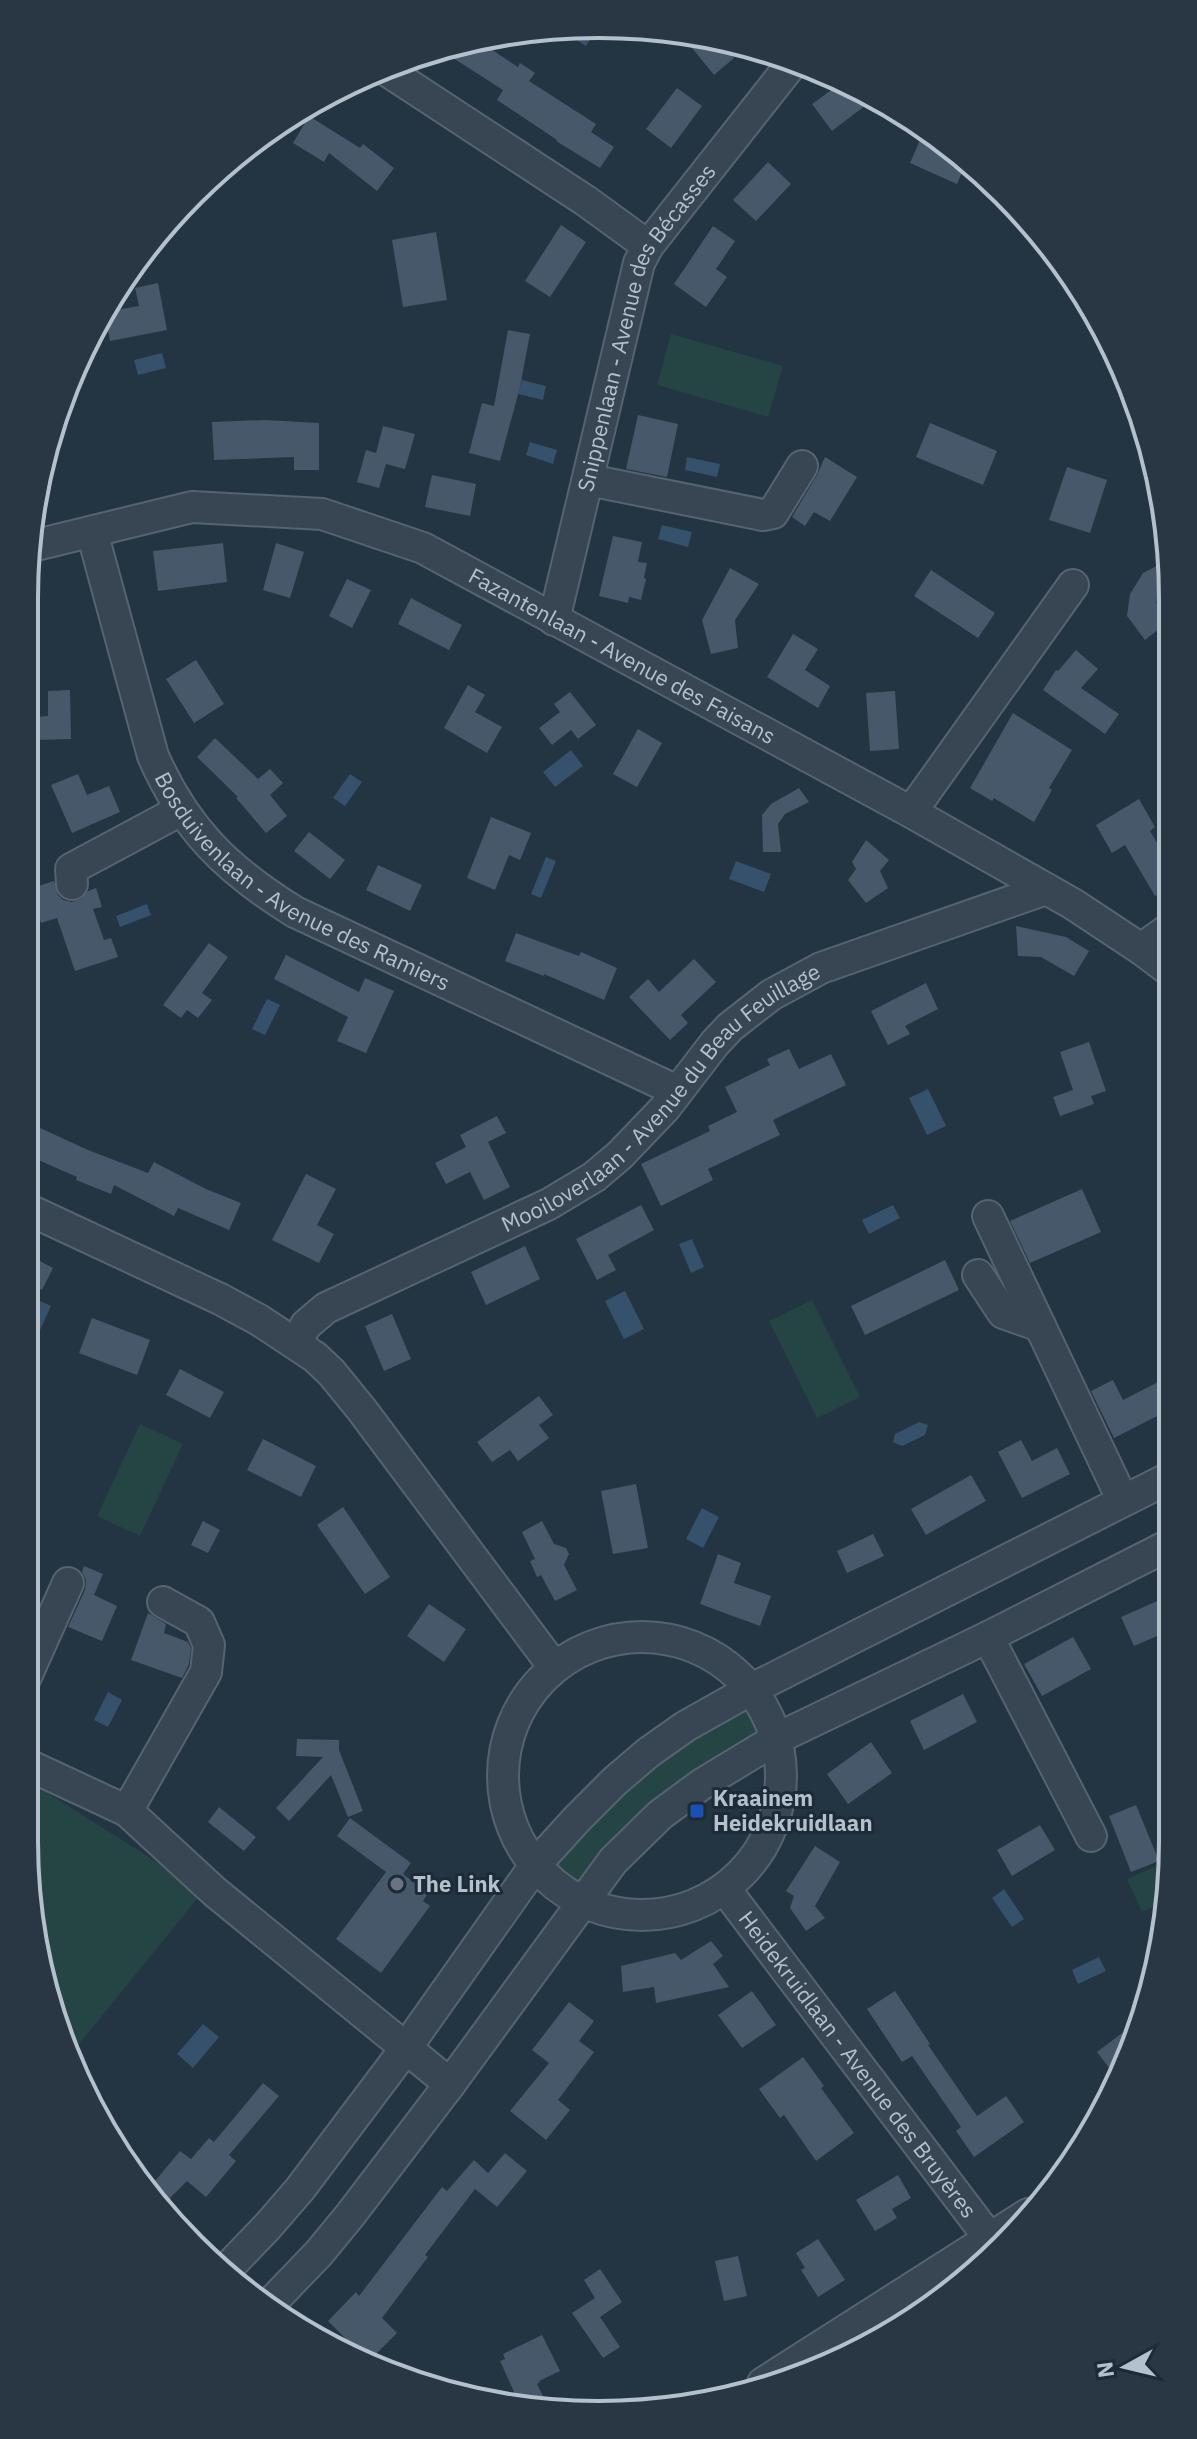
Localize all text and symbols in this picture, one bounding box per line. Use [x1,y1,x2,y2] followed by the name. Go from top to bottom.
[570,157,722,494] street label: Snippenlaan - Avenue des Bécasses
[464,561,781,750] street label: Fazantenlaan - Avenue des Faisans
[149,767,455,997] street label: Bosduivenlaan - Avenue des Ramiers
[496,956,825,1238] street label: Mooiloverlaan - Avenue du Beau Feuillage
[713,1783,873,1837] place label: Kraainem Heidekruidlaan
[688,1802,706,1820] marker: Kraainem Heidekruidlaan
[413,1869,501,1898] place label: The Link
[388,1875,406,1893] marker: The Link
[733,1905,984,2223] street label: Heidekruidlaan - Avenue des Bruyères
[1085,2327,1165,2407] north arrow
[1089,2360,1120,2380] text: N

